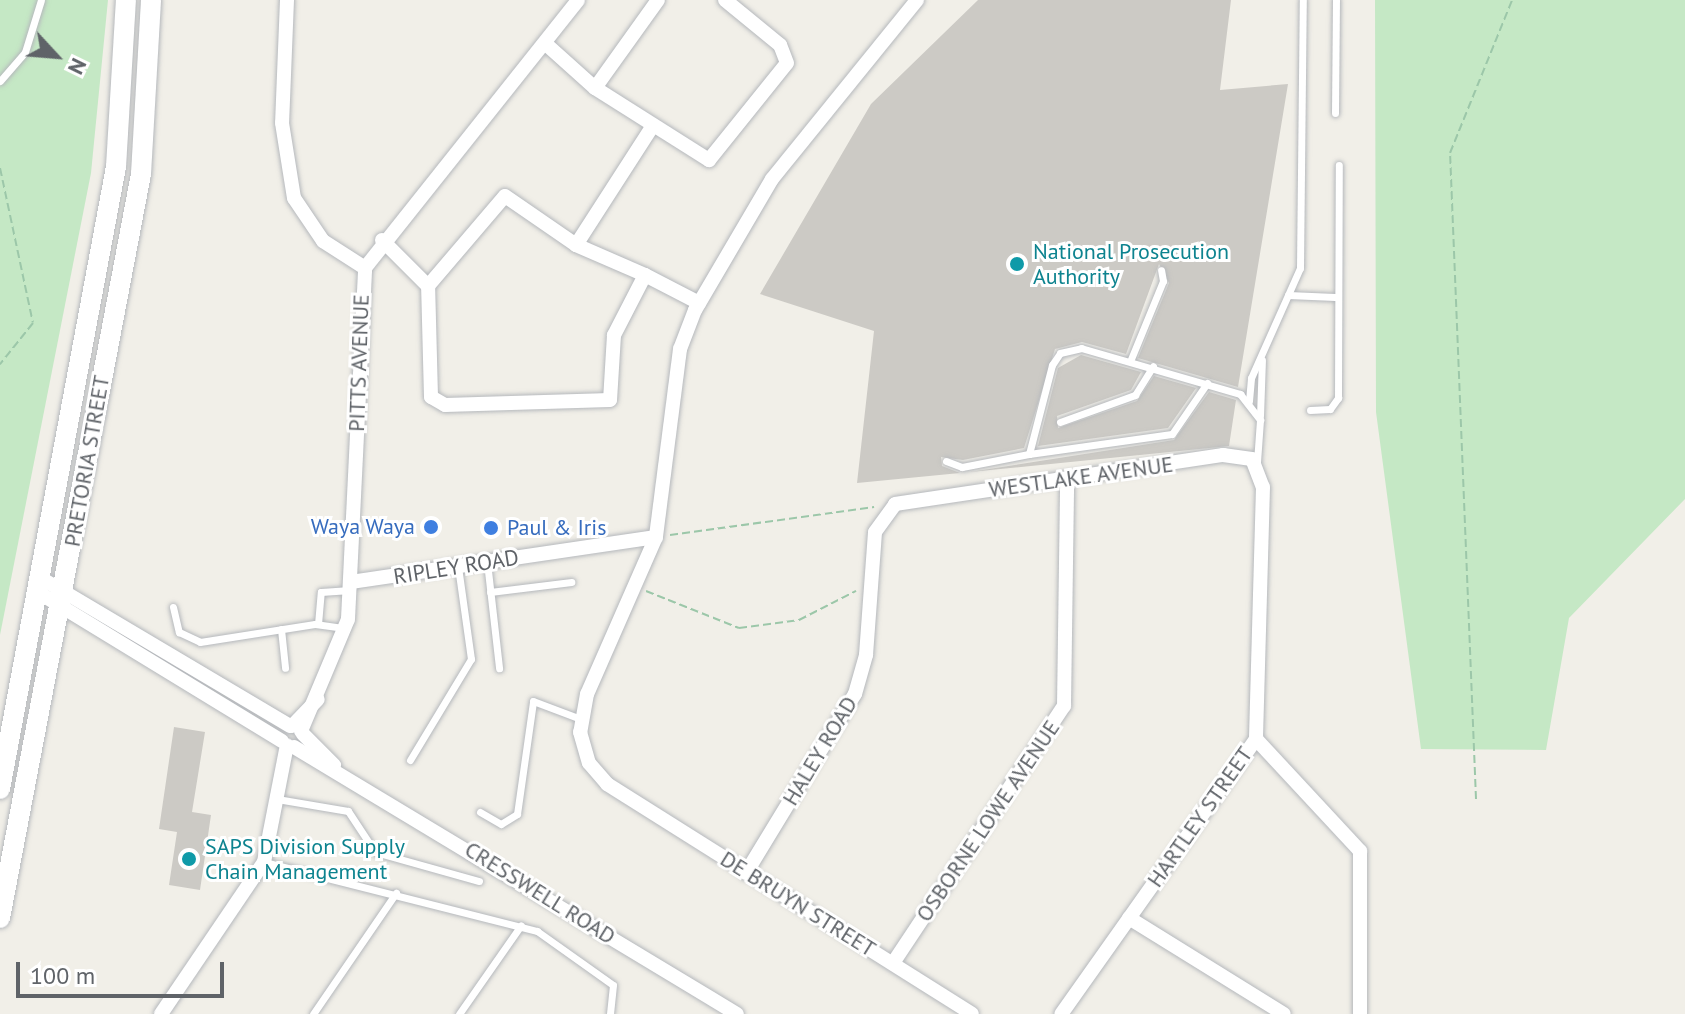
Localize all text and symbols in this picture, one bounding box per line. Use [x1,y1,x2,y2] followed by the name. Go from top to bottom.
[16,16,96,96] north arrow
[62,54,93,79] text: N
[1033,238,1229,290] place label: National Prosecution Authority
[1008,255,1026,273] marker: National Prosecution Authority
[343,293,375,433] street label: PITTS AVENUE
[59,373,115,549] street label: PRETORIA STREET
[987,451,1175,503] street label: WESTLAKE AVENUE
[310,514,415,540] place label: Waya Waya
[507,515,606,541] place label: Paul & Iris
[422,518,440,536] marker: Waya Waya
[482,519,500,537] marker: Paul & Iris
[391,544,521,590] street label: RIPLEY ROAD
[777,692,863,810] street label: HALEY ROAD
[911,715,1065,927] street label: OSBORNE LOWE AVENUE
[1142,742,1258,892] street label: HARTLEY STREET
[205,833,405,884] place label: SAPS Division Supply Chain Management
[460,836,620,950] street label: CRESSWELL ROAD
[716,846,880,962] street label: DE BRUYN STREET
[180,850,198,868] marker: SAPS Division Supply Chain Management
[20,946,228,996] scale bar
[30,960,95,991] text: 100 m

